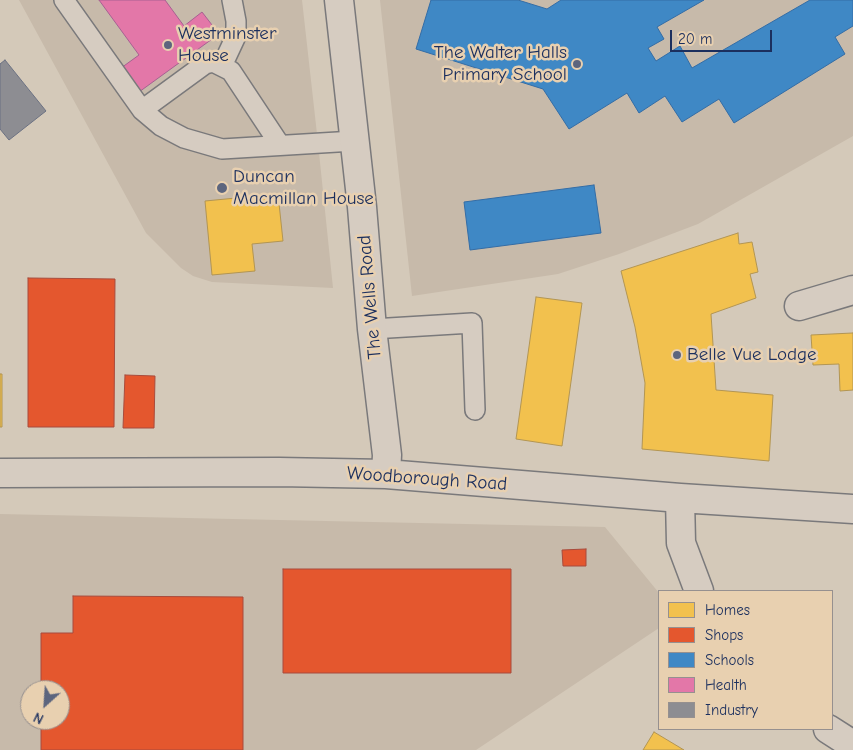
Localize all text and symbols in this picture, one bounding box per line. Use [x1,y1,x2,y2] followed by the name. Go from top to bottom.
[673,20,776,52] scale bar
[178,23,276,67] place label: Westminster House
[678,30,712,48] text: 20 m
[162,39,174,51] marker: Westminster House
[434,42,567,86] place label: The Walter Halls Primary School
[571,58,583,70] marker: The Walter Halls Primary School
[233,166,374,210] place label: Duncan Macmillan House
[215,181,229,195] marker: Duncan Macmillan House
[353,234,387,360] street label: The Wells Road
[687,344,817,366] place label: Belle Vue Lodge
[671,349,683,361] marker: Belle Vue Lodge
[346,462,508,496] street label: Woodborough Road
[658,590,833,730] legend
[705,601,750,619] text: Homes
[705,626,743,644] text: Shops
[705,651,754,669] text: Schools
[705,676,747,694] text: Health
[20,680,70,730] north arrow
[705,701,758,719] text: Industry
[31,708,46,728] text: N

